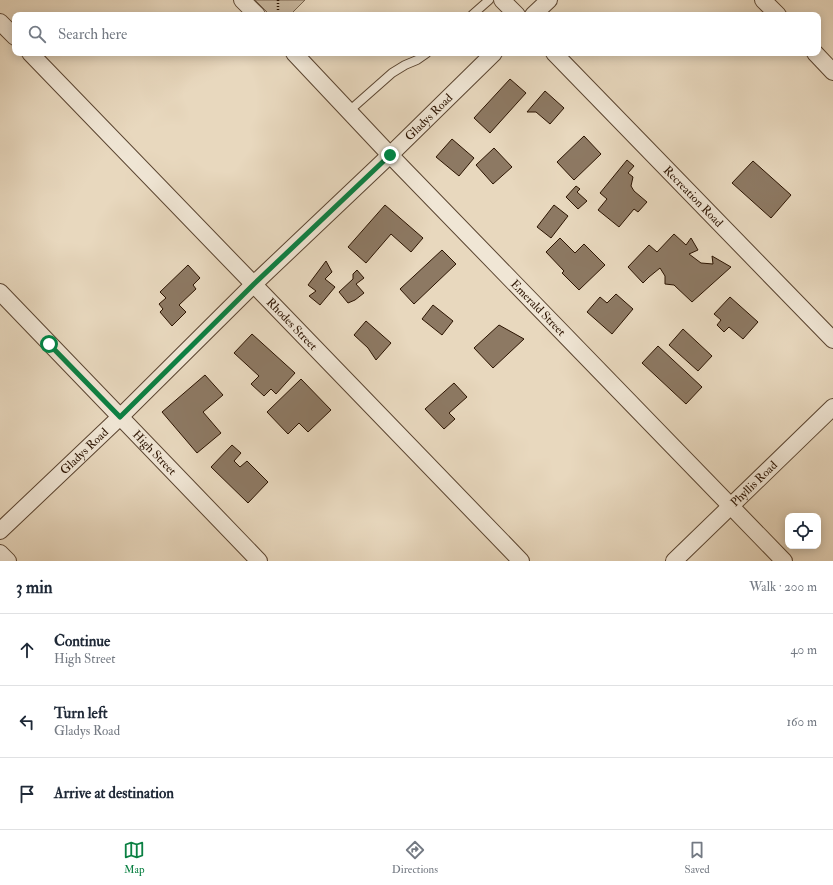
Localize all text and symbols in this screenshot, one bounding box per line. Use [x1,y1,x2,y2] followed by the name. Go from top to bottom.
[12,12,821,56] search box
[26,23,48,45] icon: search
[58,25,127,44] text: Search here
[402,91,456,144] street label: Gladys Road
[381,146,399,164] route end
[660,163,726,231] street label: Recreation Road
[507,277,569,340] street label: Emerald Street
[263,295,320,354] street label: Rhodes Street
[40,335,58,353] route start
[57,425,112,478] street label: Gladys Road
[129,427,179,479] street label: High Street
[727,458,781,510] street label: Phyllis Road
[785,513,821,549] map controls
[785,513,821,549] button: locate
[16,577,53,598] text: 3 min
[749,579,817,595] text: Walk · 200 m
[54,632,110,651] text: Continue
[16,639,38,661] icon: ahead
[791,642,817,658] text: 40 m
[54,651,115,667] text: High Street
[54,704,108,723] text: Turn left
[16,711,38,733] icon: left
[786,714,817,730] text: 160 m
[54,723,120,739] text: Gladys Road
[16,783,38,805] icon: arrive
[54,784,174,803] text: Arrive at destination
[123,839,145,876] tab: Map
[392,839,438,876] tab: Directions
[685,839,710,876] tab: Saved

